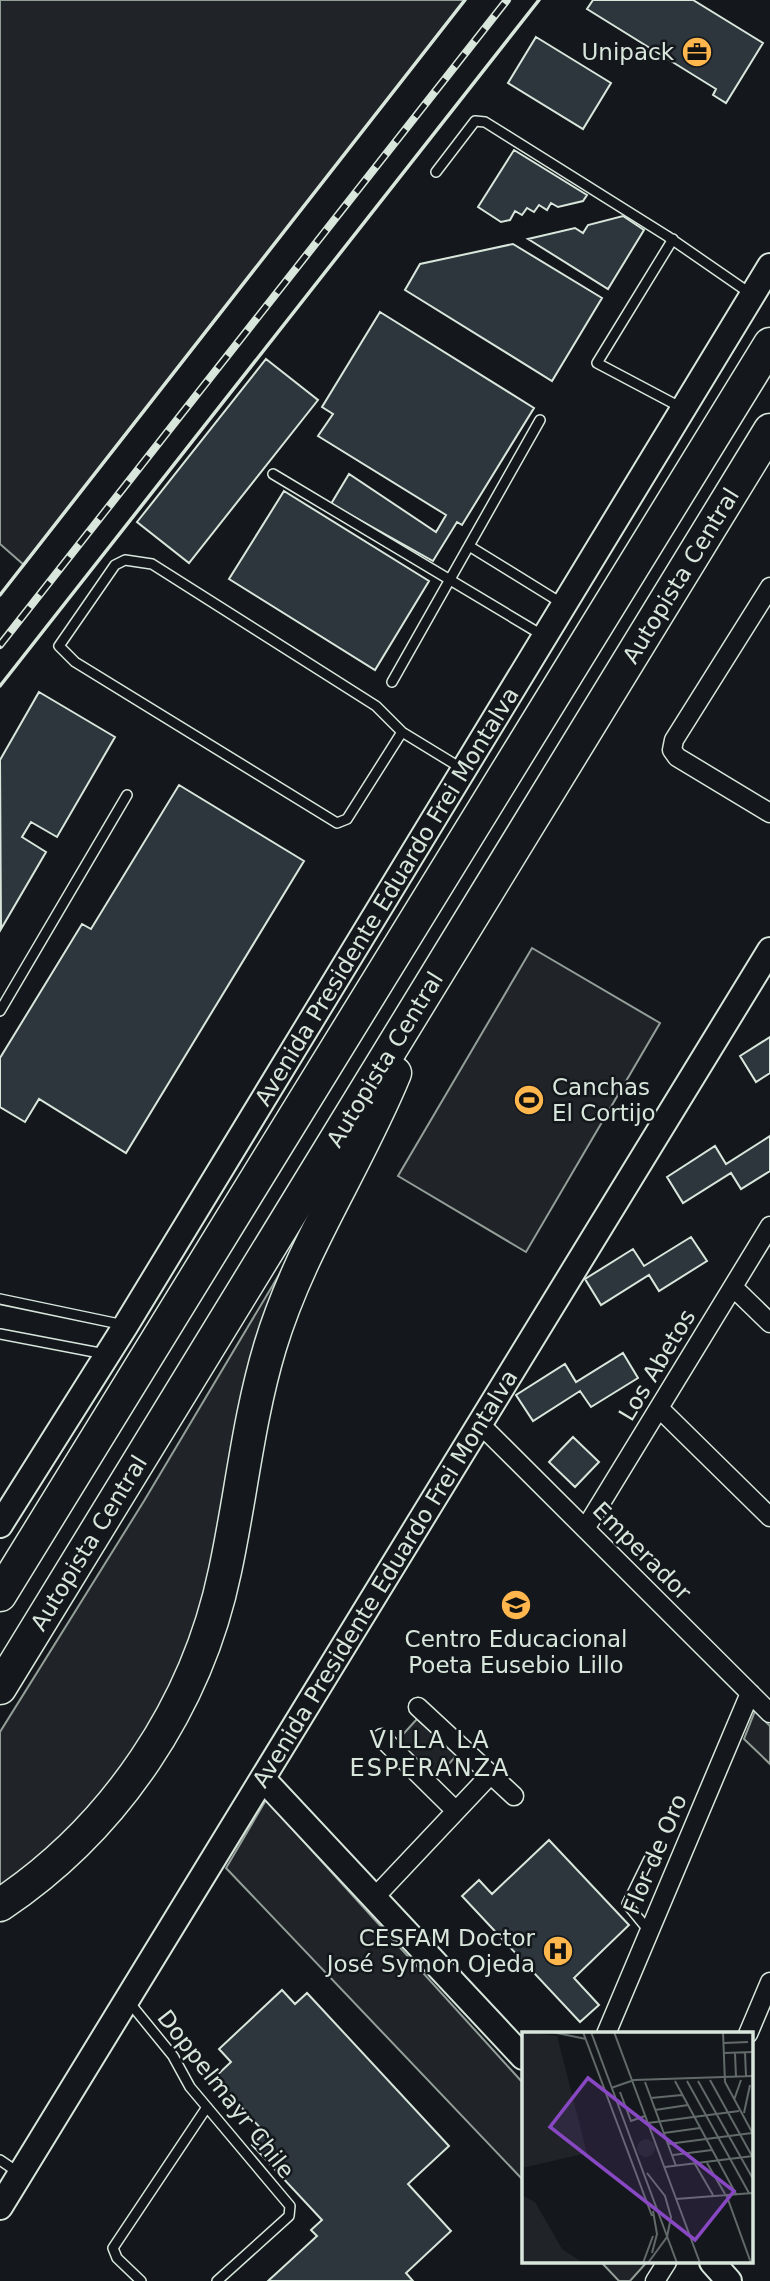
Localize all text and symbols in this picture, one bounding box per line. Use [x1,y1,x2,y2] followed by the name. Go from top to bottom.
[680,35,714,69] office icon: Unipack
[582,39,675,65] place label: Unipack
[617,483,744,668] street label: Autopista Central
[250,682,524,1110] street label: Avenida Presidente Eduardo Frei Montalva
[321,967,448,1152] street label: Autopista Central
[552,1074,656,1126] place label: Canchas El Cortijo
[512,1083,546,1117] sports icon: Canchas El Cortijo
[614,1305,700,1425] street label: Los Abetos
[247,1365,523,1792] street label: Avenida Presidente Eduardo Frei Montalva
[25,1451,152,1635] street label: Autopista Central
[588,1497,697,1606] street label: Emperador
[499,1588,533,1622] school or university icon: Centro Educacional Poeta Eusebio Lillo
[405,1626,627,1678] place label: Centro Educacional Poeta Eusebio Lillo
[350,1726,510,1782] district label: VILLA LA ESPERANZA
[618,1790,692,1918] street label: Flor de Oro
[325,1925,536,1977] place label: CESFAM Doctor José Symon Ojeda
[541,1934,575,1968] hospital icon: CESFAM Doctor José Symon Ojeda
[152,2005,300,2183] street label: Doppelmayr Chile
[522,2032,752,2264] inset map

